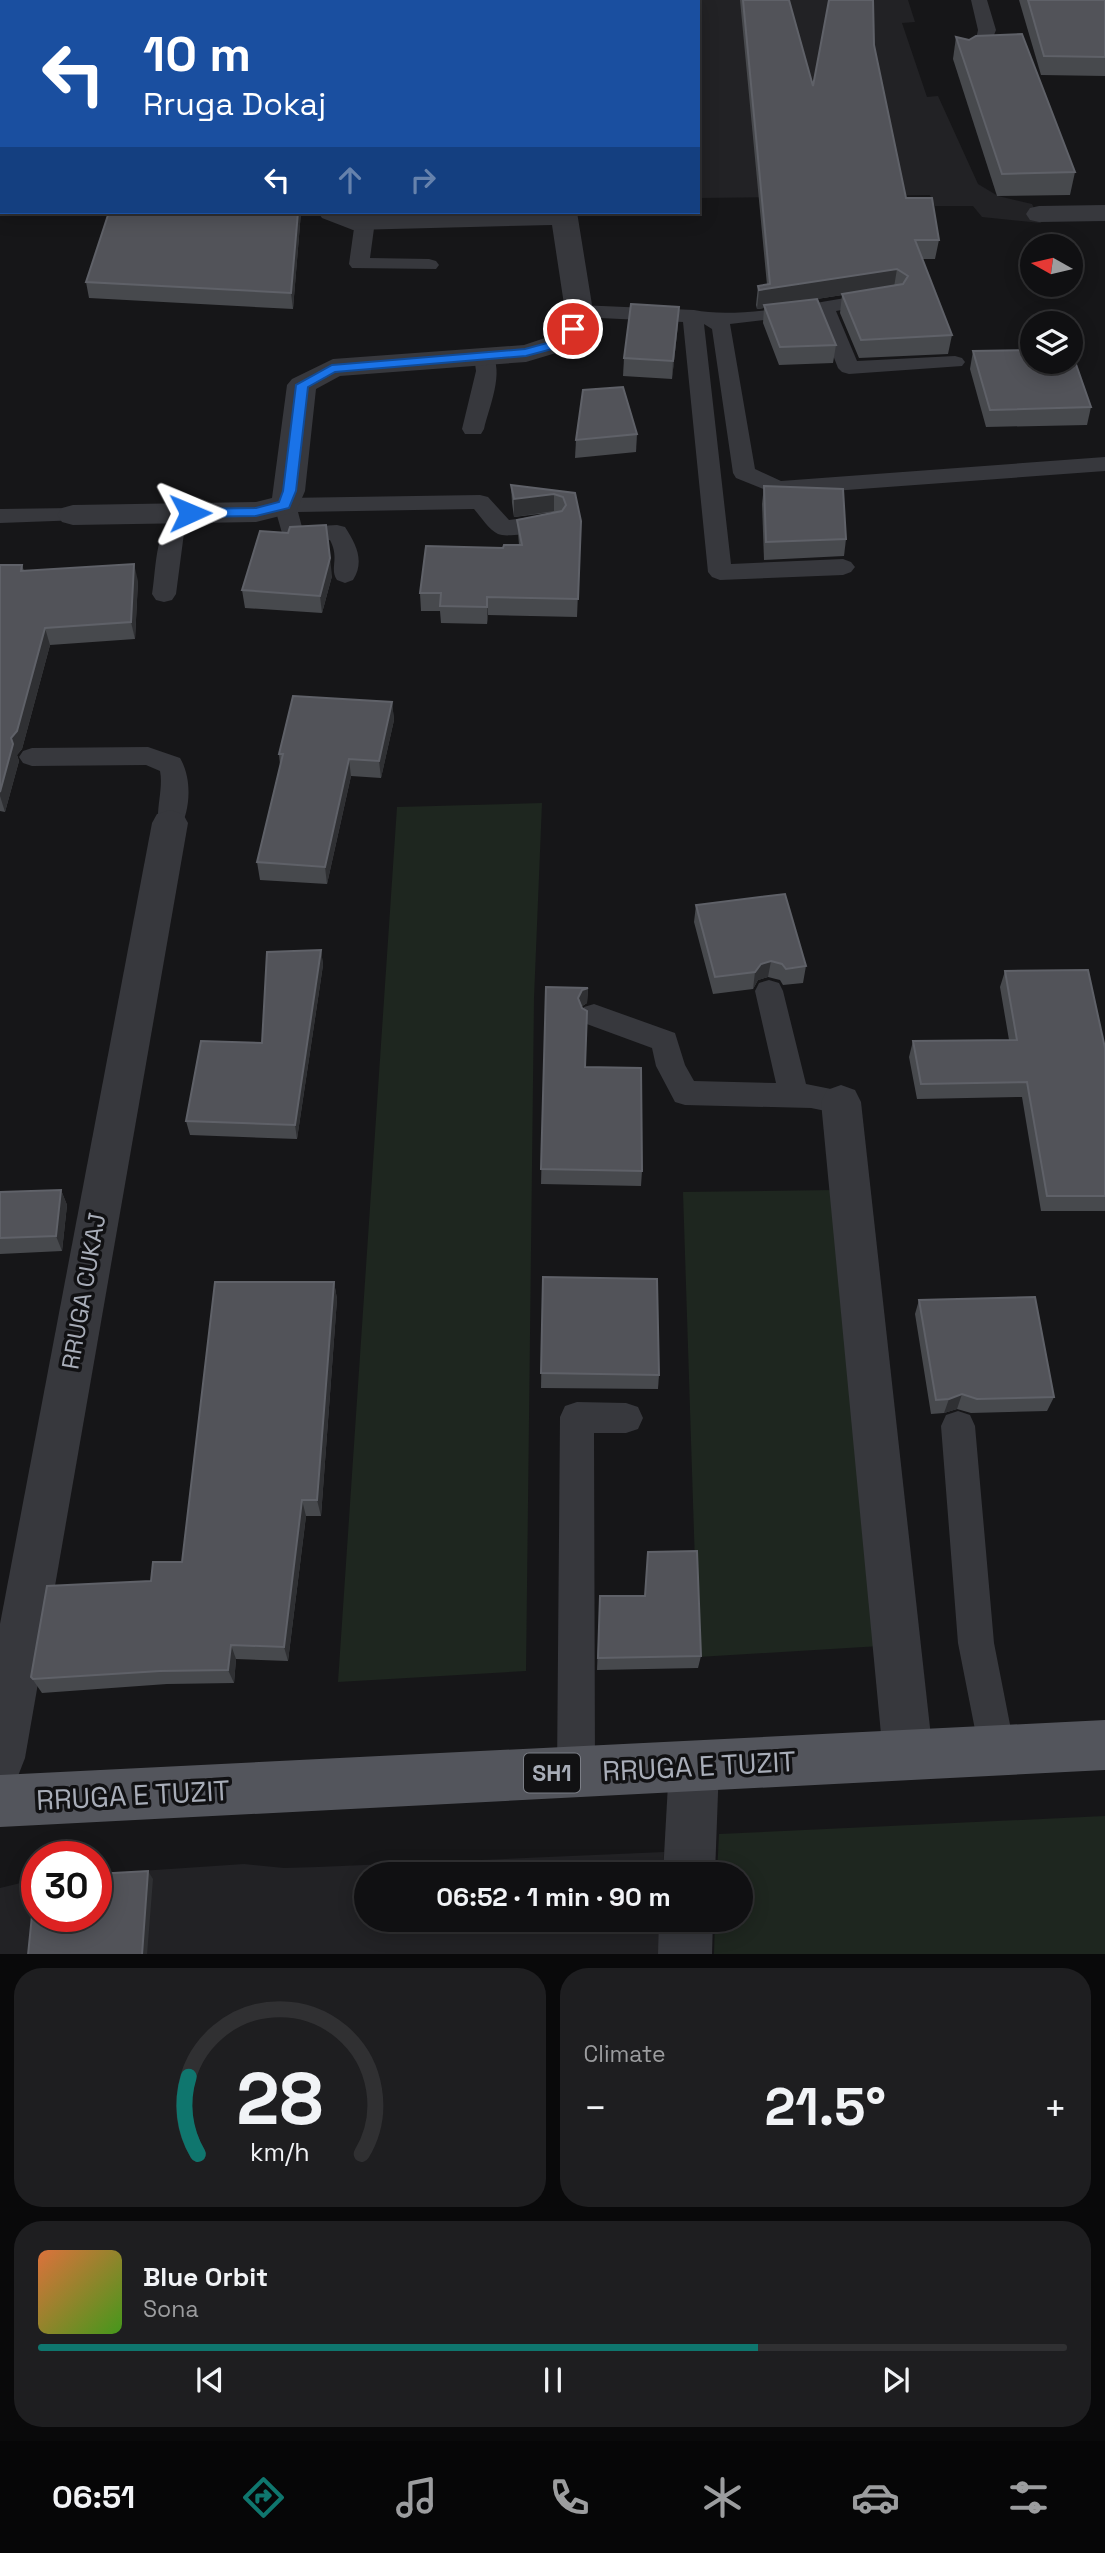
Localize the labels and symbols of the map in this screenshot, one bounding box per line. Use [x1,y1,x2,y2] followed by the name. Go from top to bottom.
[1020,234,1083,298] north arrow
[543,299,603,359] pin
[153,476,227,550] position arrow
[54,1210,113,1372] street label: RRUGA CUKAJ
[601,1743,797,1789] street label: RRUGA E TUZIT
[524,1754,580,1792] road number: SH1
[35,1772,231,1818] street label: RRUGA E TUZIT
[21,1841,112,1932] speed limit sign: 30

